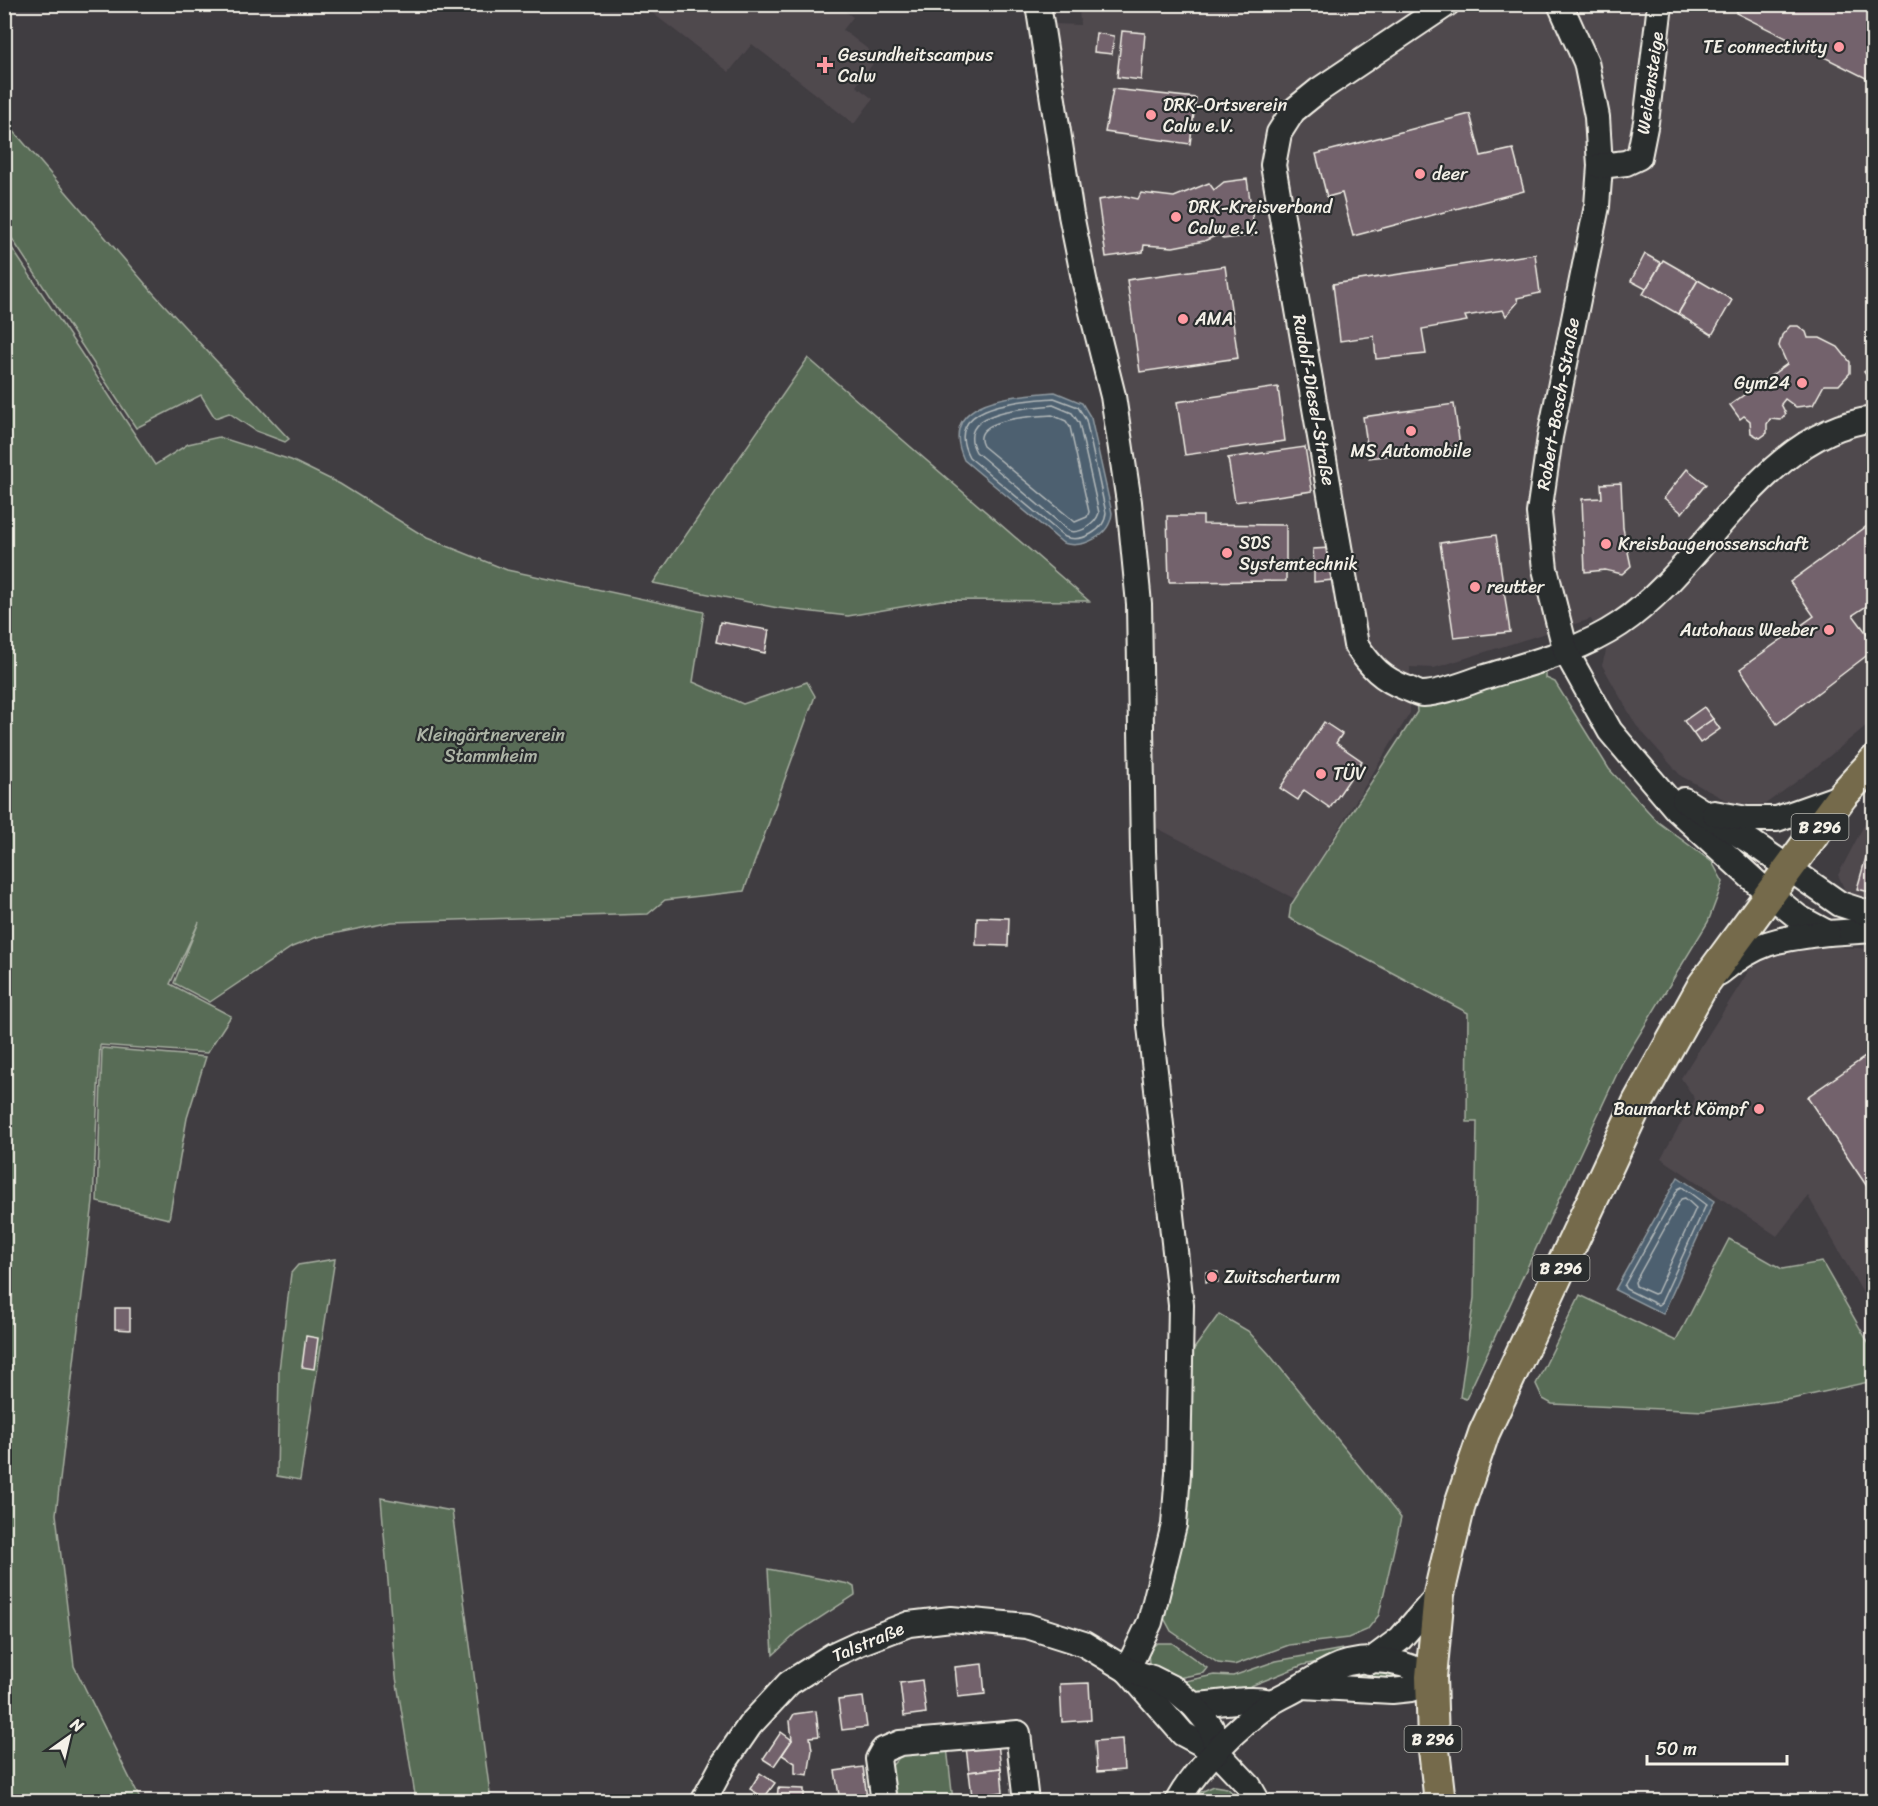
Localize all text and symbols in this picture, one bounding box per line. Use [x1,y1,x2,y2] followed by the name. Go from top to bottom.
[1627,29,1673,136] street label: Weidensteige
[1703,31,1828,63] place label: TE connectivity
[838,39,994,92] place label: Gesundheitscampus Calw
[1832,40,1846,54] marker: TE connectivity
[816,56,834,74] marker: Gesundheitscampus Calw
[1163,89,1287,142] place label: DRK-Ortsverein Calw e.V.
[1144,108,1158,122] marker: DRK-Ortsverein Calw e.V.
[1432,158,1469,190] place label: deer
[1413,167,1427,181] marker: deer
[1188,191,1334,244] place label: DRK-Kreisverband Calw e.V.
[1169,210,1183,224] marker: DRK-Kreisverband Calw e.V.
[1194,303,1233,335] place label: AMA
[1176,312,1190,326] marker: AMA
[1283,312,1345,488] street label: Rudolf-Diesel-Straße
[1527,315,1589,493] street label: Robert-Bosch-Straße
[1734,367,1790,399] place label: Gym24
[1795,376,1809,390] marker: Gym24
[1404,424,1418,438] marker: MS Automobile
[1351,435,1471,467] place label: MS Automobile
[1239,527,1358,580] place label: SDS Systemtechnik
[1618,528,1810,560] place label: Kreisbaugenossenschaft
[1599,537,1613,551] marker: Kreisbaugenossenschaft
[1220,546,1234,560] marker: SDS Systemtechnik
[1487,571,1546,603] place label: reutter
[1468,580,1482,594] marker: reutter
[1679,614,1819,646] place label: Autohaus Weeber
[1822,623,1836,637] marker: Autohaus Weeber
[417,719,565,772] park label: Kleingärtnerverein Stammheim
[1333,758,1367,790] place label: TÜV
[1314,767,1328,781] marker: TÜV
[1792,814,1848,840] road number: B 296
[1613,1093,1750,1125] place label: Baumarkt Kömpf
[1752,1102,1766,1116] marker: Baumarkt Kömpf
[1532,1255,1590,1281] road number: B 296
[1224,1261,1340,1293] place label: Zwitscherturm
[1205,1270,1219,1284] marker: Zwitscherturm
[827,1612,909,1671] street label: Talstraße
[39,1707,99,1767] north arrow
[64,1709,91,1741] text: N
[1404,1726,1462,1752] road number: B 296
[1647,1728,1786,1766] scale bar
[1656,1733,1697,1765] text: 50 m

